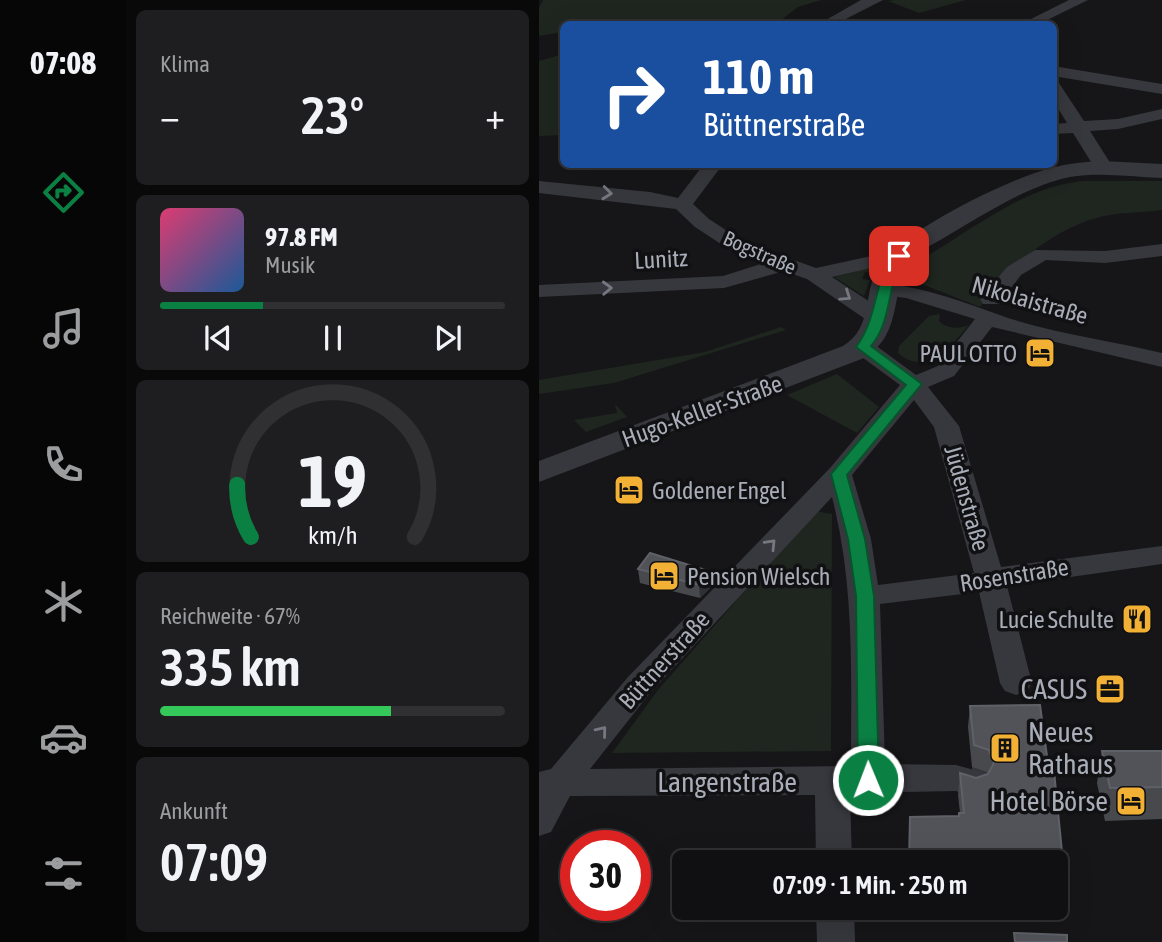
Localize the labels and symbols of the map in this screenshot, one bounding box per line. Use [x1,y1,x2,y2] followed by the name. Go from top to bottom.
[601,186,613,201] one-way arrow
[720,225,800,279] street label: Bogstraße
[869,226,929,286] pin
[634,244,689,274] street label: Lunitz
[969,271,1091,329] street label: Nikolaistraße
[602,281,613,296] one-way arrow
[838,288,851,300] one-way arrow
[1023,336,1057,370] hotel icon: PAUL OTTO
[920,340,1017,367] place label: PAUL OTTO
[618,370,786,452] street label: Hugo-Keller-Straße
[939,442,995,554] street label: Jüdenstraße
[612,473,646,507] hotel icon: Goldener Engel
[652,477,787,504] place label: Goldener Engel
[762,539,775,552] one-way arrow
[958,553,1070,597] street label: Rosenstraße
[647,559,681,593] hotel icon: Pension Wielsch
[687,563,830,590] place label: Pension Wielsch
[1120,602,1154,636] restaurant icon: Lucie Schulte
[613,606,715,714] street label: Büttnerstraße
[998,606,1114,633] place label: Lucie Schulte
[1093,672,1127,706] office icon: CASUS
[1021,673,1087,705] place label: CASUS
[1028,716,1113,780] place label: Neues Rathaus
[594,726,606,739] one-way arrow
[988,731,1022,765] building icon: Neues Rathaus
[831,743,905,817] position arrow
[657,766,797,798] street label: Langenstraße
[1114,784,1148,818] hotel icon: Hotel Börse
[990,785,1108,817] place label: Hotel Börse
[560,830,651,921] speed limit sign: 30

